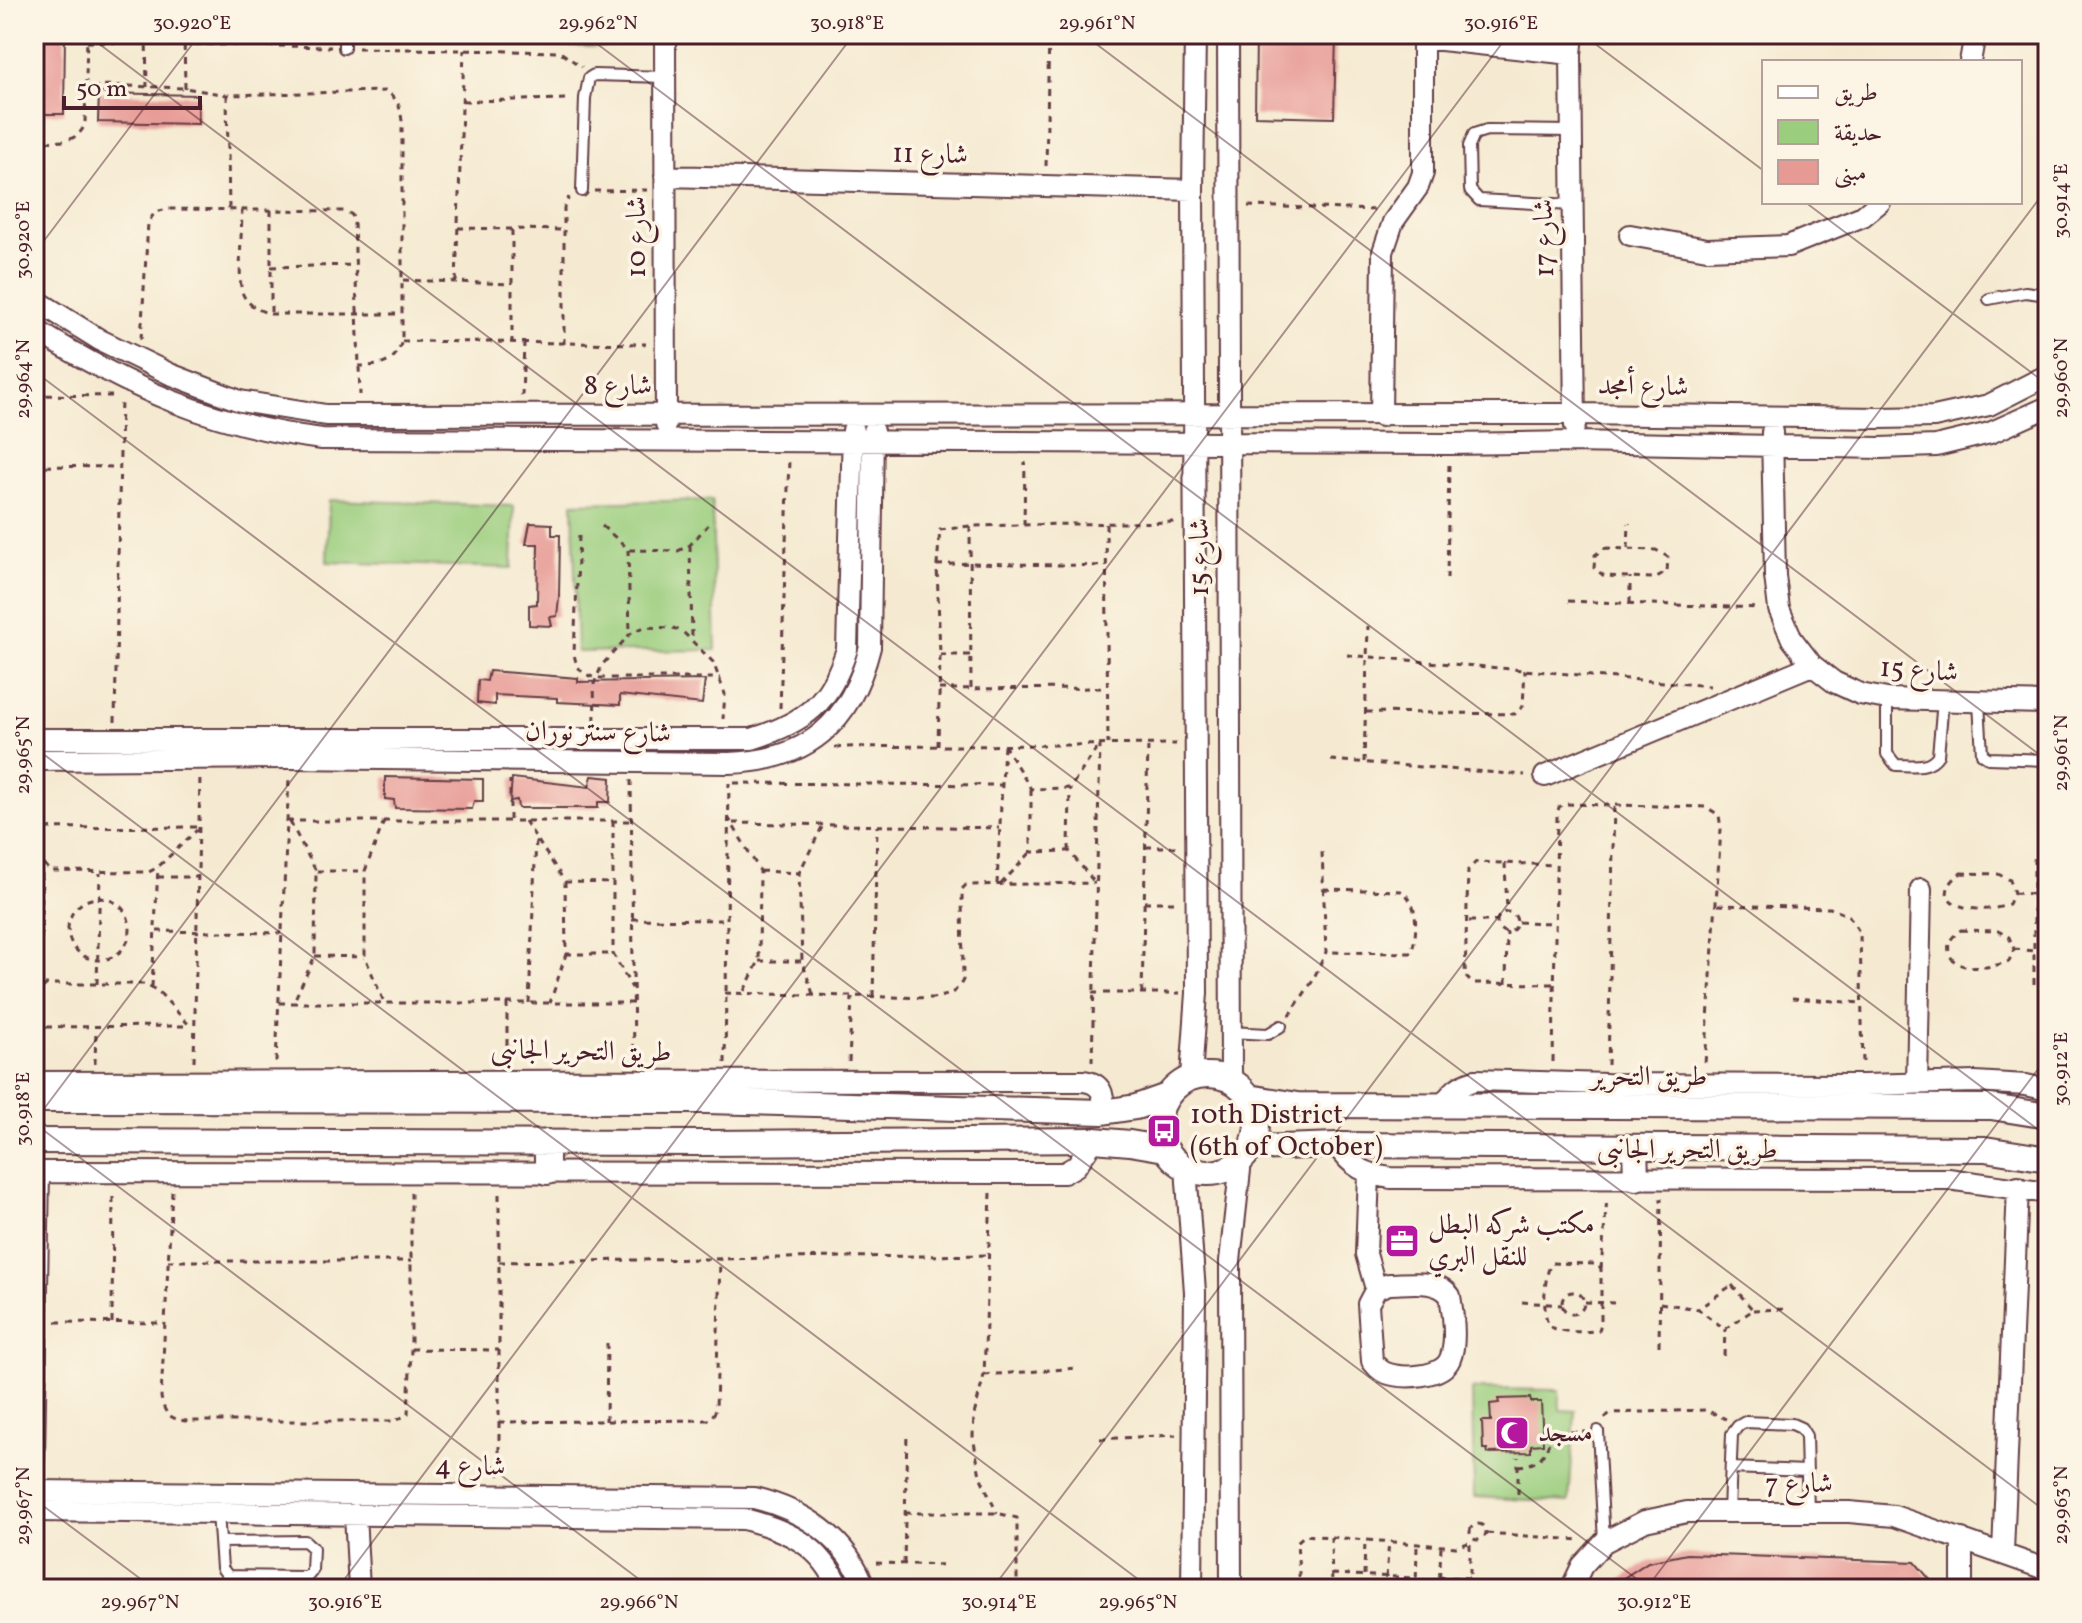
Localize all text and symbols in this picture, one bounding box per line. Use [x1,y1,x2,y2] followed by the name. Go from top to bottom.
[153,10,231,38] text: 30.920°E
[558,10,638,38] text: 29.962°N
[810,10,884,38] text: 30.918°E
[1058,10,1136,38] text: 29.961°N
[1464,10,1538,38] text: 30.916°E
[64,60,200,110] scale bar
[1762,60,2022,204] legend
[76,73,128,107] text: 50 m
[1834,77,1878,111] text: طريق
[1834,117,1883,151] text: حديقة
[892,135,968,177] street label: شارع 11
[1834,157,1867,191] text: مبنى
[2048,163,2076,239] text: 30.914°E
[618,196,659,278] street label: شارع 10
[1525,198,1567,278] street label: شارع 17
[10,201,38,279] text: 30.920°E
[2048,337,2076,418] text: 29.960°N
[10,339,38,419] text: 29.964°N
[1597,365,1689,409] street label: شارع أمجد
[584,367,652,408] street label: شارع 8
[1181,518,1222,596] street label: شارع 15
[1878,649,1960,695] street label: شارع 15
[525,712,671,756] street label: شارع سنتر نوران
[2048,714,2076,792] text: 29.961°N
[10,715,38,794] text: 29.965°N
[490,1031,672,1073] street label: طريق التحرير الجانبى
[2048,1032,2076,1106] text: 30.912°E
[1588,1058,1707,1097] street label: طريق التحرير
[10,1072,38,1146] text: 30.918°E
[1190,1096,1383,1167] place label: 10th District (6th of October)
[1145,1112,1183,1150] bus stop icon: 10th District (6th of October)
[1596,1131,1778,1170] street label: طريق التحرير الجانبى
[1428,1206,1595,1278] place label: مكتب شركه البطل للنقل البري
[1383,1222,1421,1260] office icon: مكتب شركه البطل للنقل البري
[1493,1414,1531,1452] mosque icon: مسجد
[1538,1414,1593,1453] place label: مسجد
[434,1447,506,1489] street label: شارع 4
[1765,1465,1833,1506] street label: شارع 7
[2048,1465,2076,1545] text: 29.963°N
[10,1466,38,1545] text: 29.967°N
[101,1589,180,1617] text: 29.967°N
[308,1589,382,1617] text: 30.916°E
[599,1589,679,1617] text: 29.966°N
[961,1589,1037,1617] text: 30.914°E
[1099,1589,1178,1617] text: 29.965°N
[1617,1589,1691,1617] text: 30.912°E

